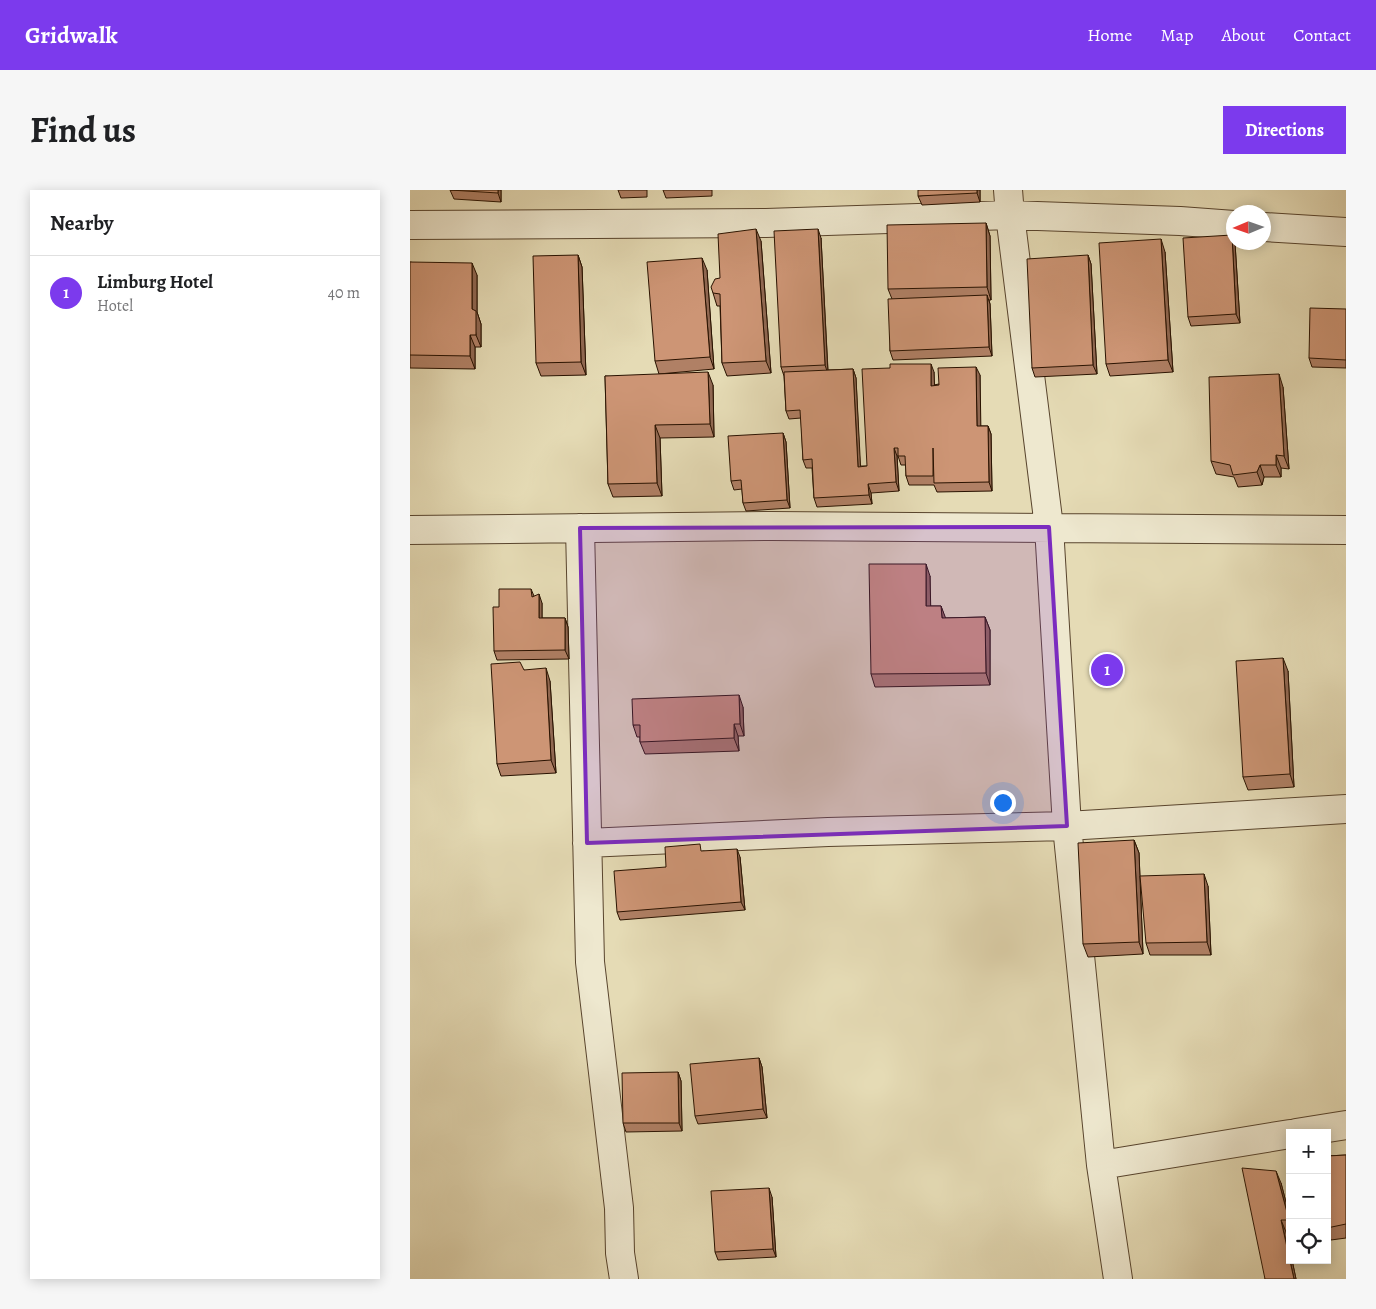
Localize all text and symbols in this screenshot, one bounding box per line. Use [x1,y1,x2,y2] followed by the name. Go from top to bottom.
[25,19,118,51] text: Gridwalk
[1087,23,1132,47] text: Home
[1160,23,1193,47] text: Map
[1221,23,1265,47] text: About
[1293,23,1351,47] text: Contact
[30,106,136,154] text: Find us
[1223,106,1346,154] button: Directions
[1226,205,1271,250] north arrow
[50,209,113,237] text: Nearby
[97,269,213,295] text: Limburg Hotel
[63,282,69,304] text: 1
[328,282,360,304] text: 40 m
[97,295,133,317] text: Hotel
[1091,651,1123,689] pin: 1
[990,790,1016,816] your location
[1286,1129,1331,1264] map controls
[1286,1129,1331,1174] button: +
[1286,1174,1331,1219] button: −
[1286,1219,1331,1264] button: locate

